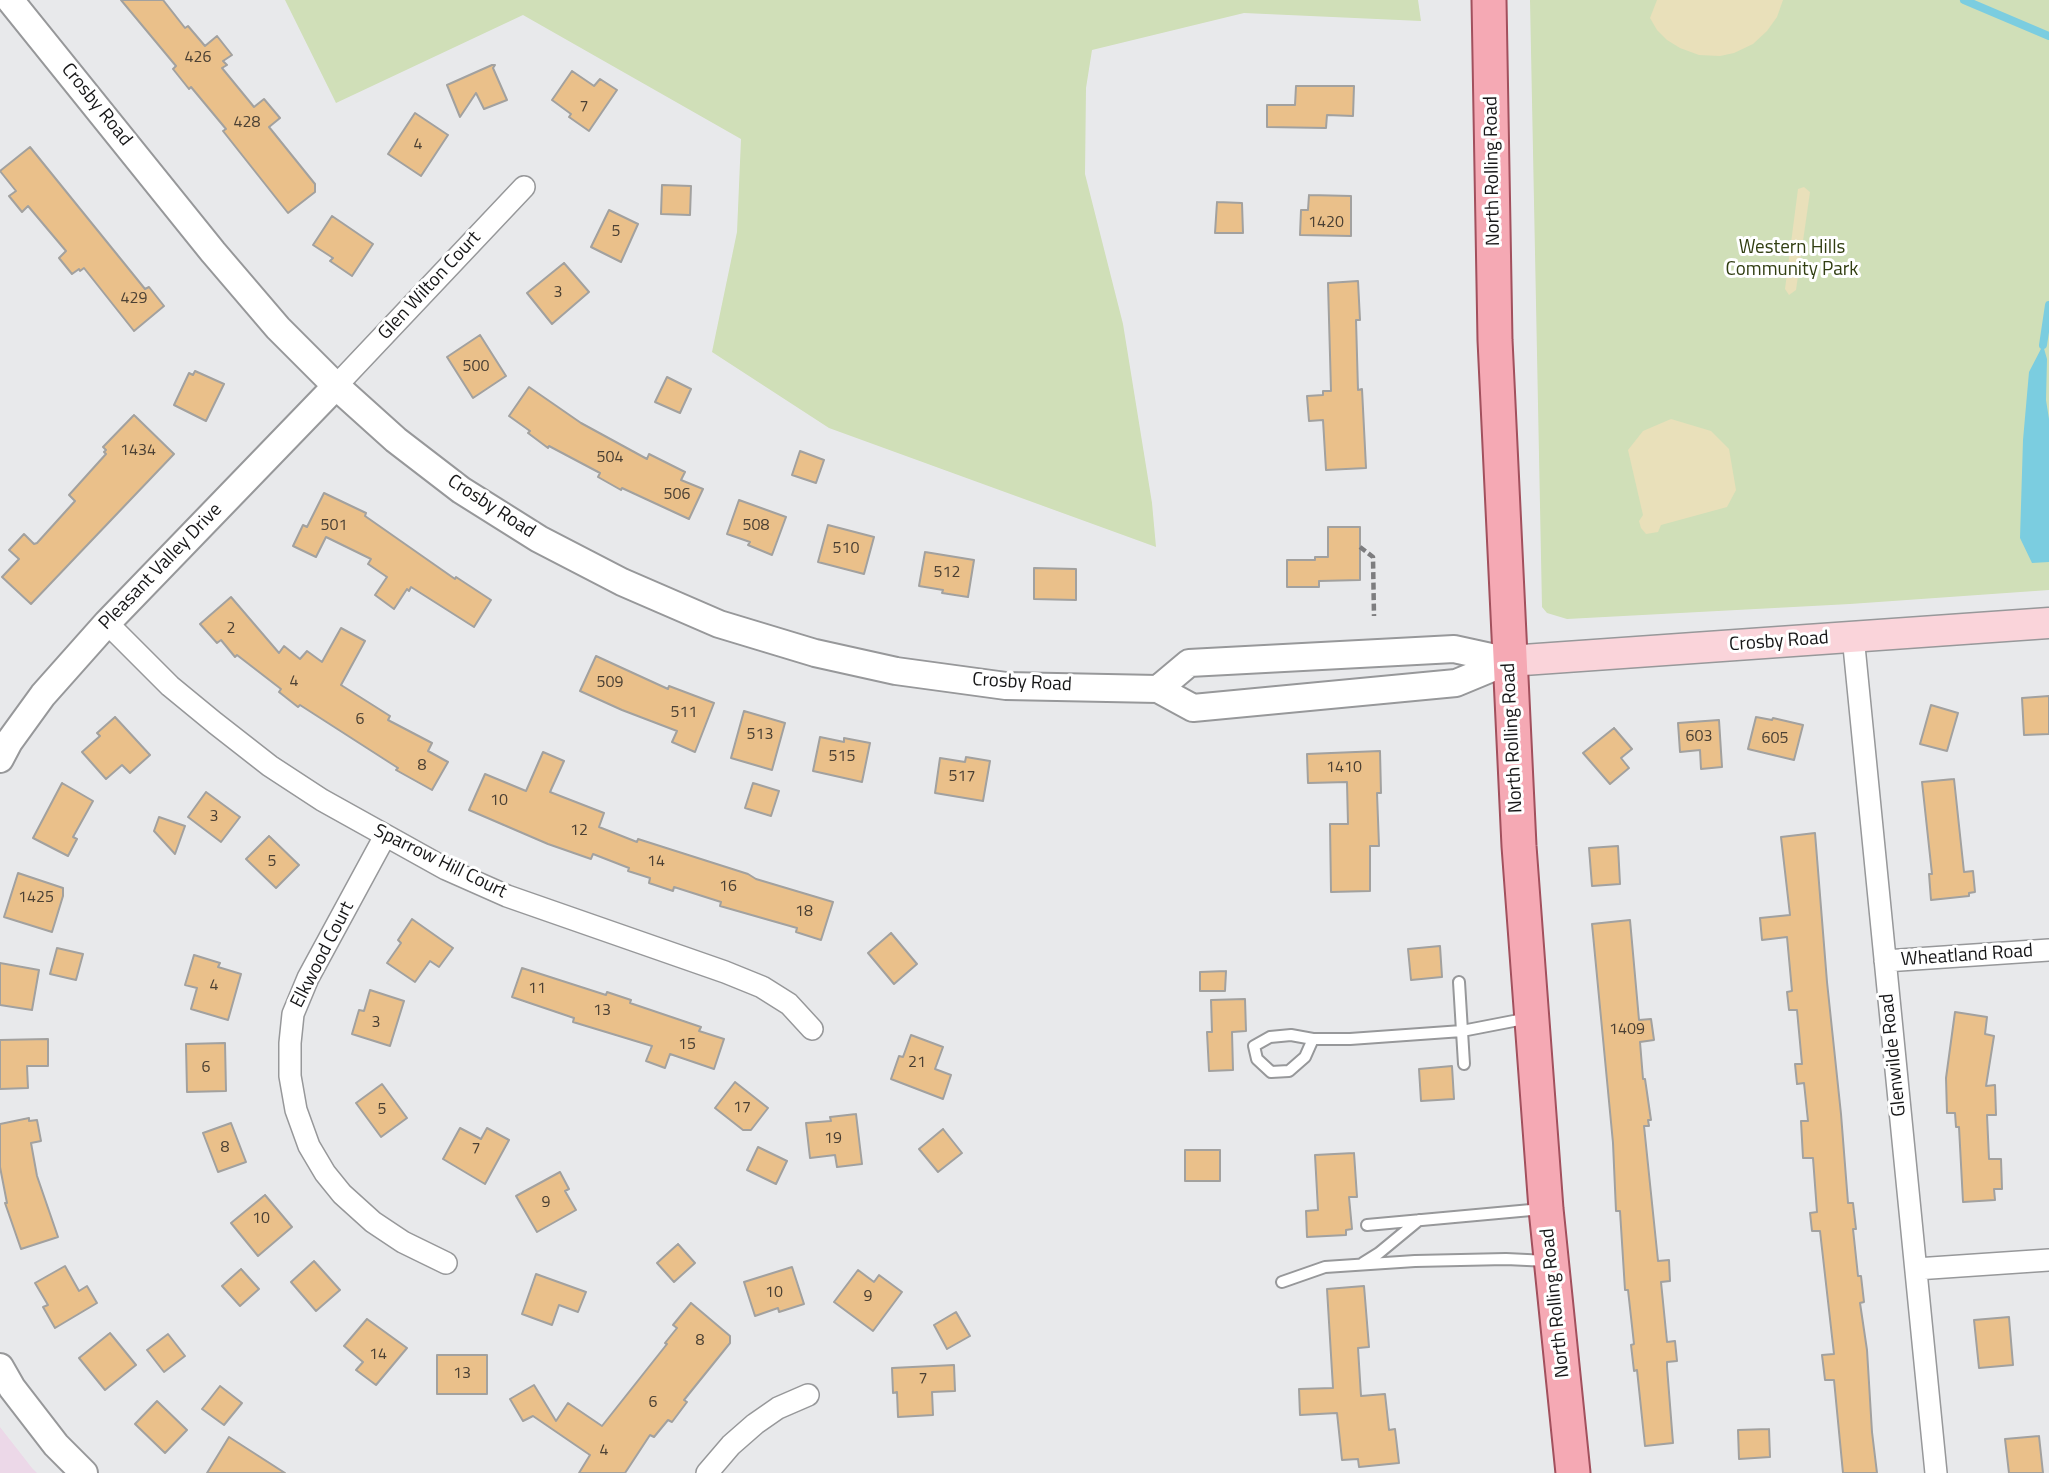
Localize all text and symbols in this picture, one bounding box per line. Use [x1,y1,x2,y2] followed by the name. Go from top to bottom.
[185,48,211,68] house number: 426
[56,59,136,151] street label: Crosby Road
[1480,96,1506,246] street label: North Rolling Road
[580,97,588,117] house number: 7
[234,113,260,133] house number: 428
[414,135,422,155] house number: 4
[1308,213,1344,233] house number: 1420
[612,222,620,242] house number: 5
[374,227,486,345] street label: Glen Wilton Court
[1726,237,1858,281] park label: Western Hills Community Park
[554,283,562,303] house number: 3
[121,289,147,309] house number: 429
[463,357,489,377] house number: 500
[120,441,156,461] house number: 1434
[597,448,623,468] house number: 504
[443,470,539,544] street label: Crosby Road
[664,485,690,505] house number: 506
[95,499,227,635] street label: Pleasant Valley Drive
[321,516,347,536] house number: 501
[743,516,769,536] house number: 508
[833,539,859,559] house number: 510
[934,563,960,583] house number: 512
[227,619,235,639] house number: 2
[1728,627,1830,657] street label: Crosby Road
[1498,662,1528,814] street label: North Rolling Road
[972,669,1072,697] street label: Crosby Road
[290,672,298,692] house number: 4
[597,673,623,693] house number: 509
[671,703,697,723] house number: 511
[356,710,364,730] house number: 6
[747,725,773,745] house number: 513
[1686,727,1712,747] house number: 603
[1762,729,1788,749] house number: 605
[829,747,855,767] house number: 515
[418,756,426,776] house number: 8
[1326,758,1362,778] house number: 1410
[949,767,975,787] house number: 517
[490,791,508,811] house number: 10
[210,807,218,827] house number: 3
[370,820,510,904] street label: Sparrow Hill Court
[570,821,588,841] house number: 12
[268,852,276,872] house number: 5
[647,852,665,872] house number: 14
[719,877,737,897] house number: 16
[18,888,54,908] house number: 1425
[286,898,360,1012] street label: Elkwood Court
[795,902,813,922] house number: 18
[1900,940,2034,972] street label: Wheatland Road
[210,976,218,996] house number: 4
[528,979,546,999] house number: 11
[1876,992,1912,1118] street label: Glenwilde Road
[593,1001,611,1021] house number: 13
[372,1013,380,1033] house number: 3
[1609,1020,1645,1040] house number: 1409
[678,1035,696,1055] house number: 15
[908,1053,926,1073] house number: 21
[202,1058,210,1078] house number: 6
[733,1098,751,1118] house number: 17
[378,1100,386,1120] house number: 5
[824,1129,842,1149] house number: 19
[221,1138,229,1158] house number: 8
[472,1139,480,1159] house number: 7
[542,1193,550,1213] house number: 9
[252,1209,270,1229] house number: 10
[1537,1227,1575,1379] street label: North Rolling Road
[765,1283,783,1303] house number: 10
[864,1287,872,1307] house number: 9
[696,1331,704,1351] house number: 8
[369,1345,387,1365] house number: 14
[453,1364,471,1384] house number: 13
[919,1369,927,1389] house number: 7
[649,1393,657,1413] house number: 6
[600,1441,608,1461] house number: 4

